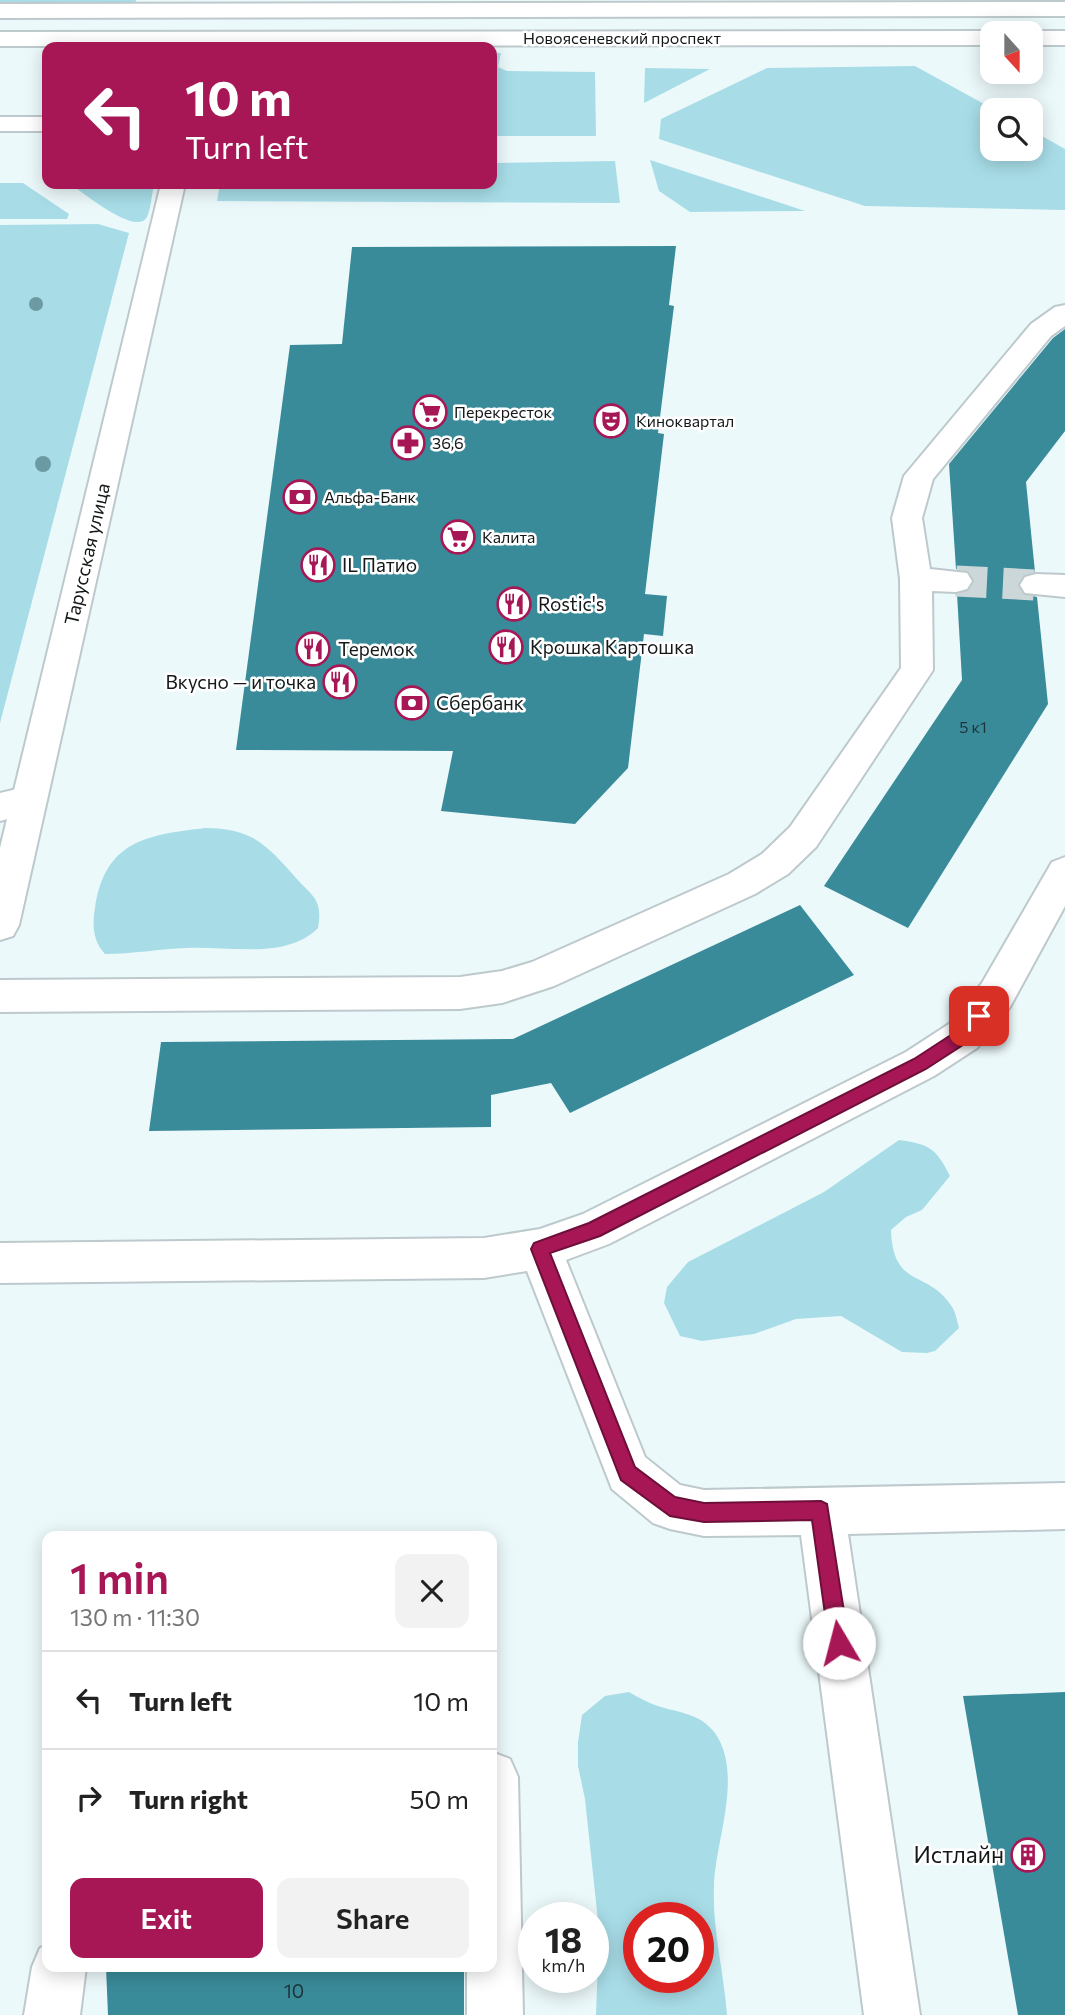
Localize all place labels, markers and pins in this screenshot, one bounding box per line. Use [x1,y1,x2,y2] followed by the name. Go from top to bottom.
[411,393,449,431] supermarket icon: Перекресток
[454,402,552,421] place label: Перекресток
[592,402,630,440] theatre icon: Киноквартал
[636,411,734,430] place label: Киноквартал
[389,424,427,462] pharmacy icon: 36,6
[432,433,464,452] place label: 36,6
[281,478,319,516] bank icon: Альфа-Банк
[324,487,417,506] place label: Альфа-Банк
[439,518,477,556] supermarket icon: Калита
[482,527,535,546] place label: Калита
[299,546,337,584] restaurant icon: IL Патио
[342,553,417,576] place label: IL Патио
[495,585,533,623] restaurant icon: Rostic's
[538,592,604,615] place label: Rostic's
[487,628,525,666] restaurant icon: Крошка Картошка
[294,630,332,668] restaurant icon: Теремок
[530,635,694,658] place label: Крошка Картошка
[338,637,415,660] place label: Теремок
[321,663,359,701] restaurant icon: Вкусно — и точка
[165,670,316,693] place label: Вкусно — и точка
[393,684,431,722] bank icon: Сбербанк
[436,691,524,714] place label: Сбербанк
[949,986,1009,1046] pin
[1009,1836,1047,1874] building icon: Истлайн
[913,1840,1004,1868] place label: Истлайн

